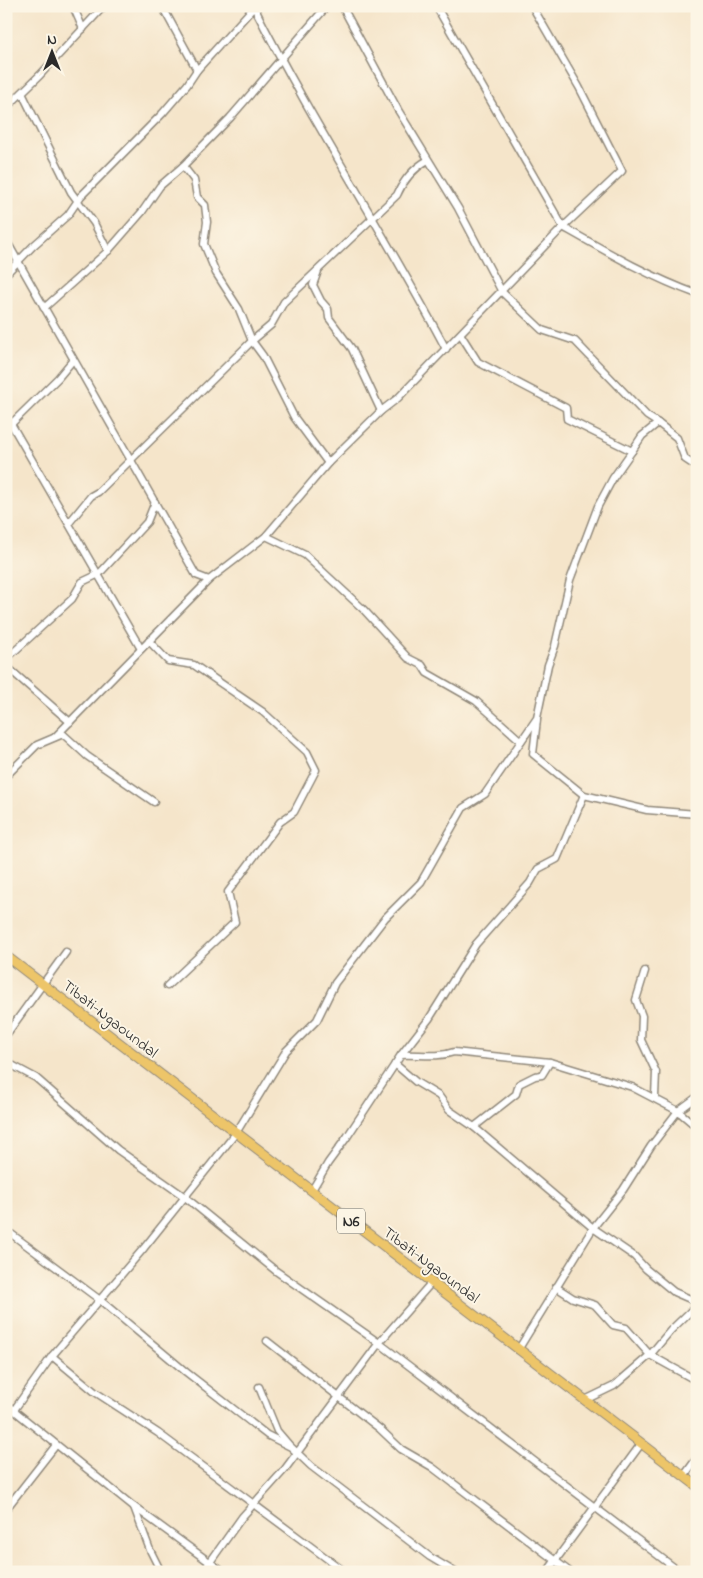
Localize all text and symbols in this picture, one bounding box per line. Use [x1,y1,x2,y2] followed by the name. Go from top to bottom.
[28,28,78,78] north arrow
[47,30,57,51] text: N
[57,975,163,1065] street label: Tibati-Ngaoundal
[337,1208,365,1234] road number: N6
[377,1221,484,1310] street label: Tibati-Ngaoundal

